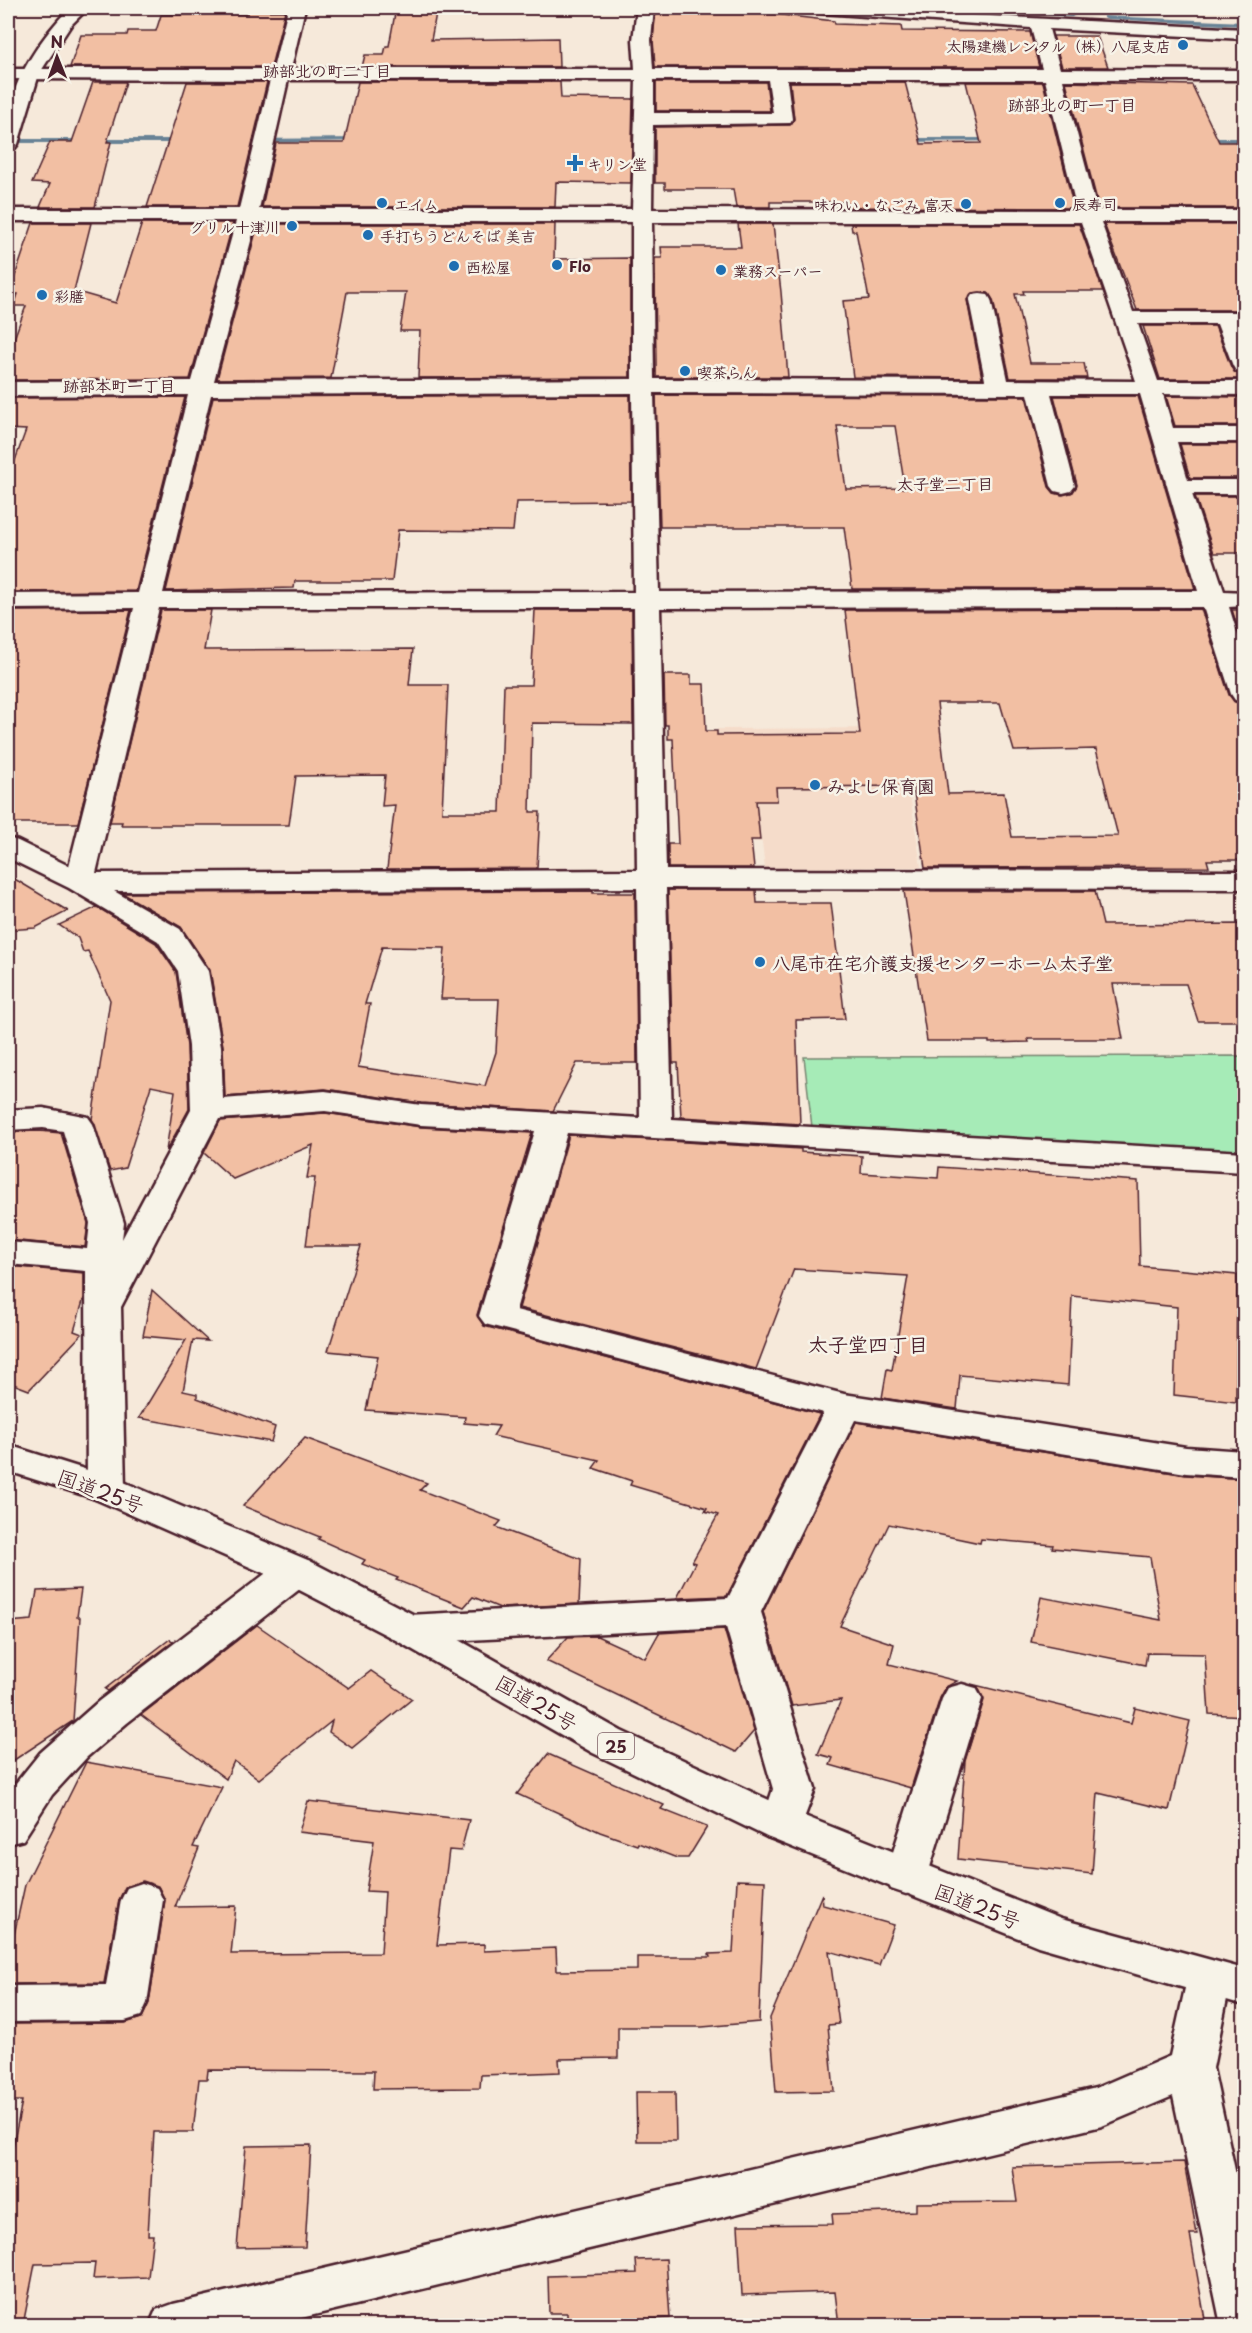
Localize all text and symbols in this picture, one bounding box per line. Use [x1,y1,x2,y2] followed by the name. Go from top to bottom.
[27,27,87,87] north arrow
[50,29,63,53] text: N
[947,34,1171,57] place label: 太陽建機レンタル（株）八尾支店
[1176,38,1190,52] marker: 太陽建機レンタル（株）八尾支店
[263,58,391,82] district label: 跡部北の町二丁目
[1008,92,1136,116] district label: 跡部北の町一丁目
[587,152,647,175] place label: キリン堂
[568,156,582,170] marker: キリン堂
[394,192,438,215] place label: エイム
[1072,192,1117,215] place label: 辰寿司
[814,193,954,216] place label: 味わい・なごみ 富天
[375,196,389,210] marker: エイム
[1053,196,1067,210] marker: 辰寿司
[959,197,973,211] marker: 味わい・なごみ 富天
[190,215,280,238] place label: グリル十津川
[285,219,299,233] marker: グリル十津川
[380,224,535,247] place label: 手打ちうどんそば 美吉
[361,228,375,242] marker: 手打ちうどんそば 美吉
[569,254,591,277] place label: Flo
[466,255,511,278] place label: 西松屋
[550,258,564,272] marker: Flo
[447,259,461,273] marker: 西松屋
[733,259,822,282] place label: 業務スーパー
[714,263,728,277] marker: 業務スーパー
[54,284,84,307] place label: 彩膳
[35,288,49,302] marker: 彩膳
[697,360,757,383] place label: 喫茶らん
[678,364,692,378] marker: 喫茶らん
[63,373,175,397] district label: 跡部本町一丁目
[897,471,993,495] district label: 太子堂二丁目
[827,772,935,799] place label: みよし保育園
[808,778,822,792] marker: みよし保育園
[772,949,1113,976] place label: 八尾市在宅介護支援センターホーム太子堂
[753,955,767,969] marker: 八尾市在宅介護支援センターホーム太子堂
[808,1329,928,1359] district label: 太子堂四丁目
[53,1459,149,1521] street label: 国道25号
[490,1665,584,1739] street label: 国道25号
[598,1733,634,1759] road number: 25
[930,1874,1026,1936] street label: 国道25号

